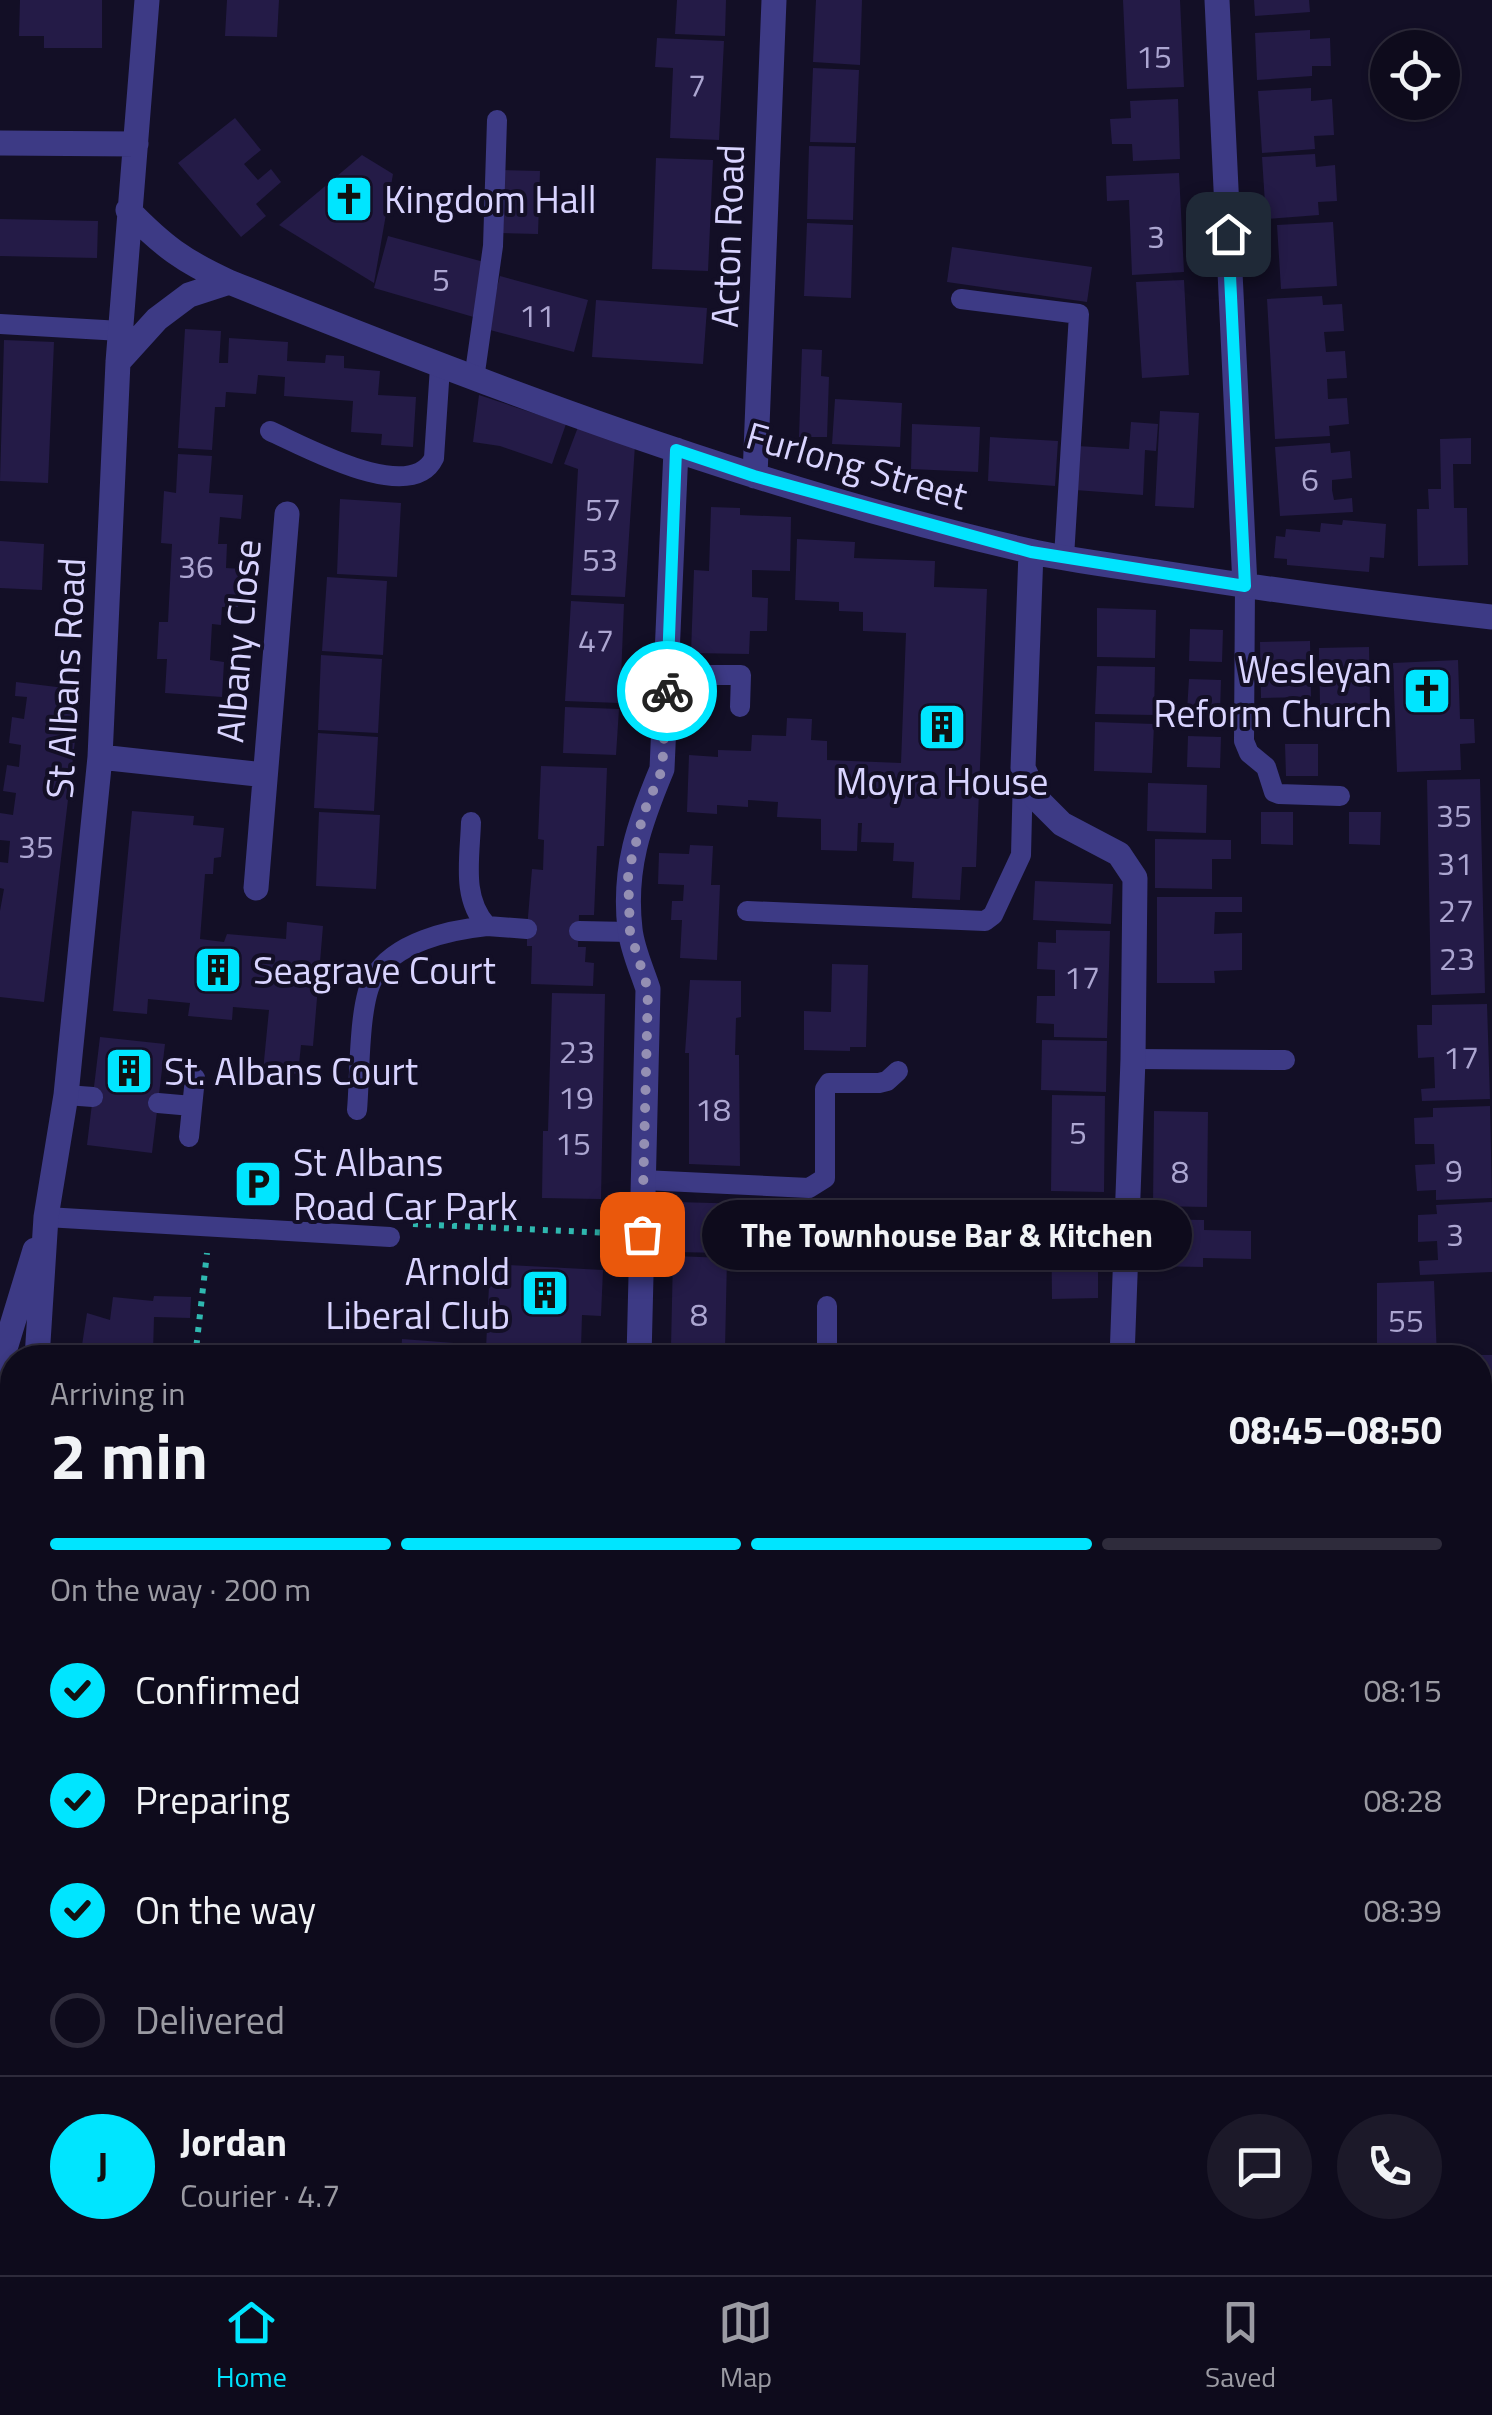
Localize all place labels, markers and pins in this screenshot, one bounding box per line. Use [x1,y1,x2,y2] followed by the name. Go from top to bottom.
[384,170,596,228] place label: Kingdom Hall
[323,173,375,225] church icon: Kingdom Hall
[1186,192,1271,277] pin
[1153,640,1392,742] place label: Wesleyan Reform Church
[1401,665,1453,717] church icon: Wesleyan Reform Church
[916,701,968,753] building icon: Moyra House
[836,752,1048,810] place label: Moyra House
[253,941,496,999] place label: Seagrave Court
[192,944,244,996] building icon: Seagrave Court
[164,1042,418,1100] place label: St. Albans Court
[103,1045,155,1097] building icon: St. Albans Court
[293,1133,518,1235] place label: St Albans Road Car Park
[232,1158,284,1210] parking icon: St Albans Road Car Park
[600,1192,685,1277] pin
[702,1199,1192,1269] callout: The Townhouse Bar & Kitchen
[325,1242,510,1344] place label: Arnold Liberal Club
[519,1267,571,1319] building icon: Arnold Liberal Club

